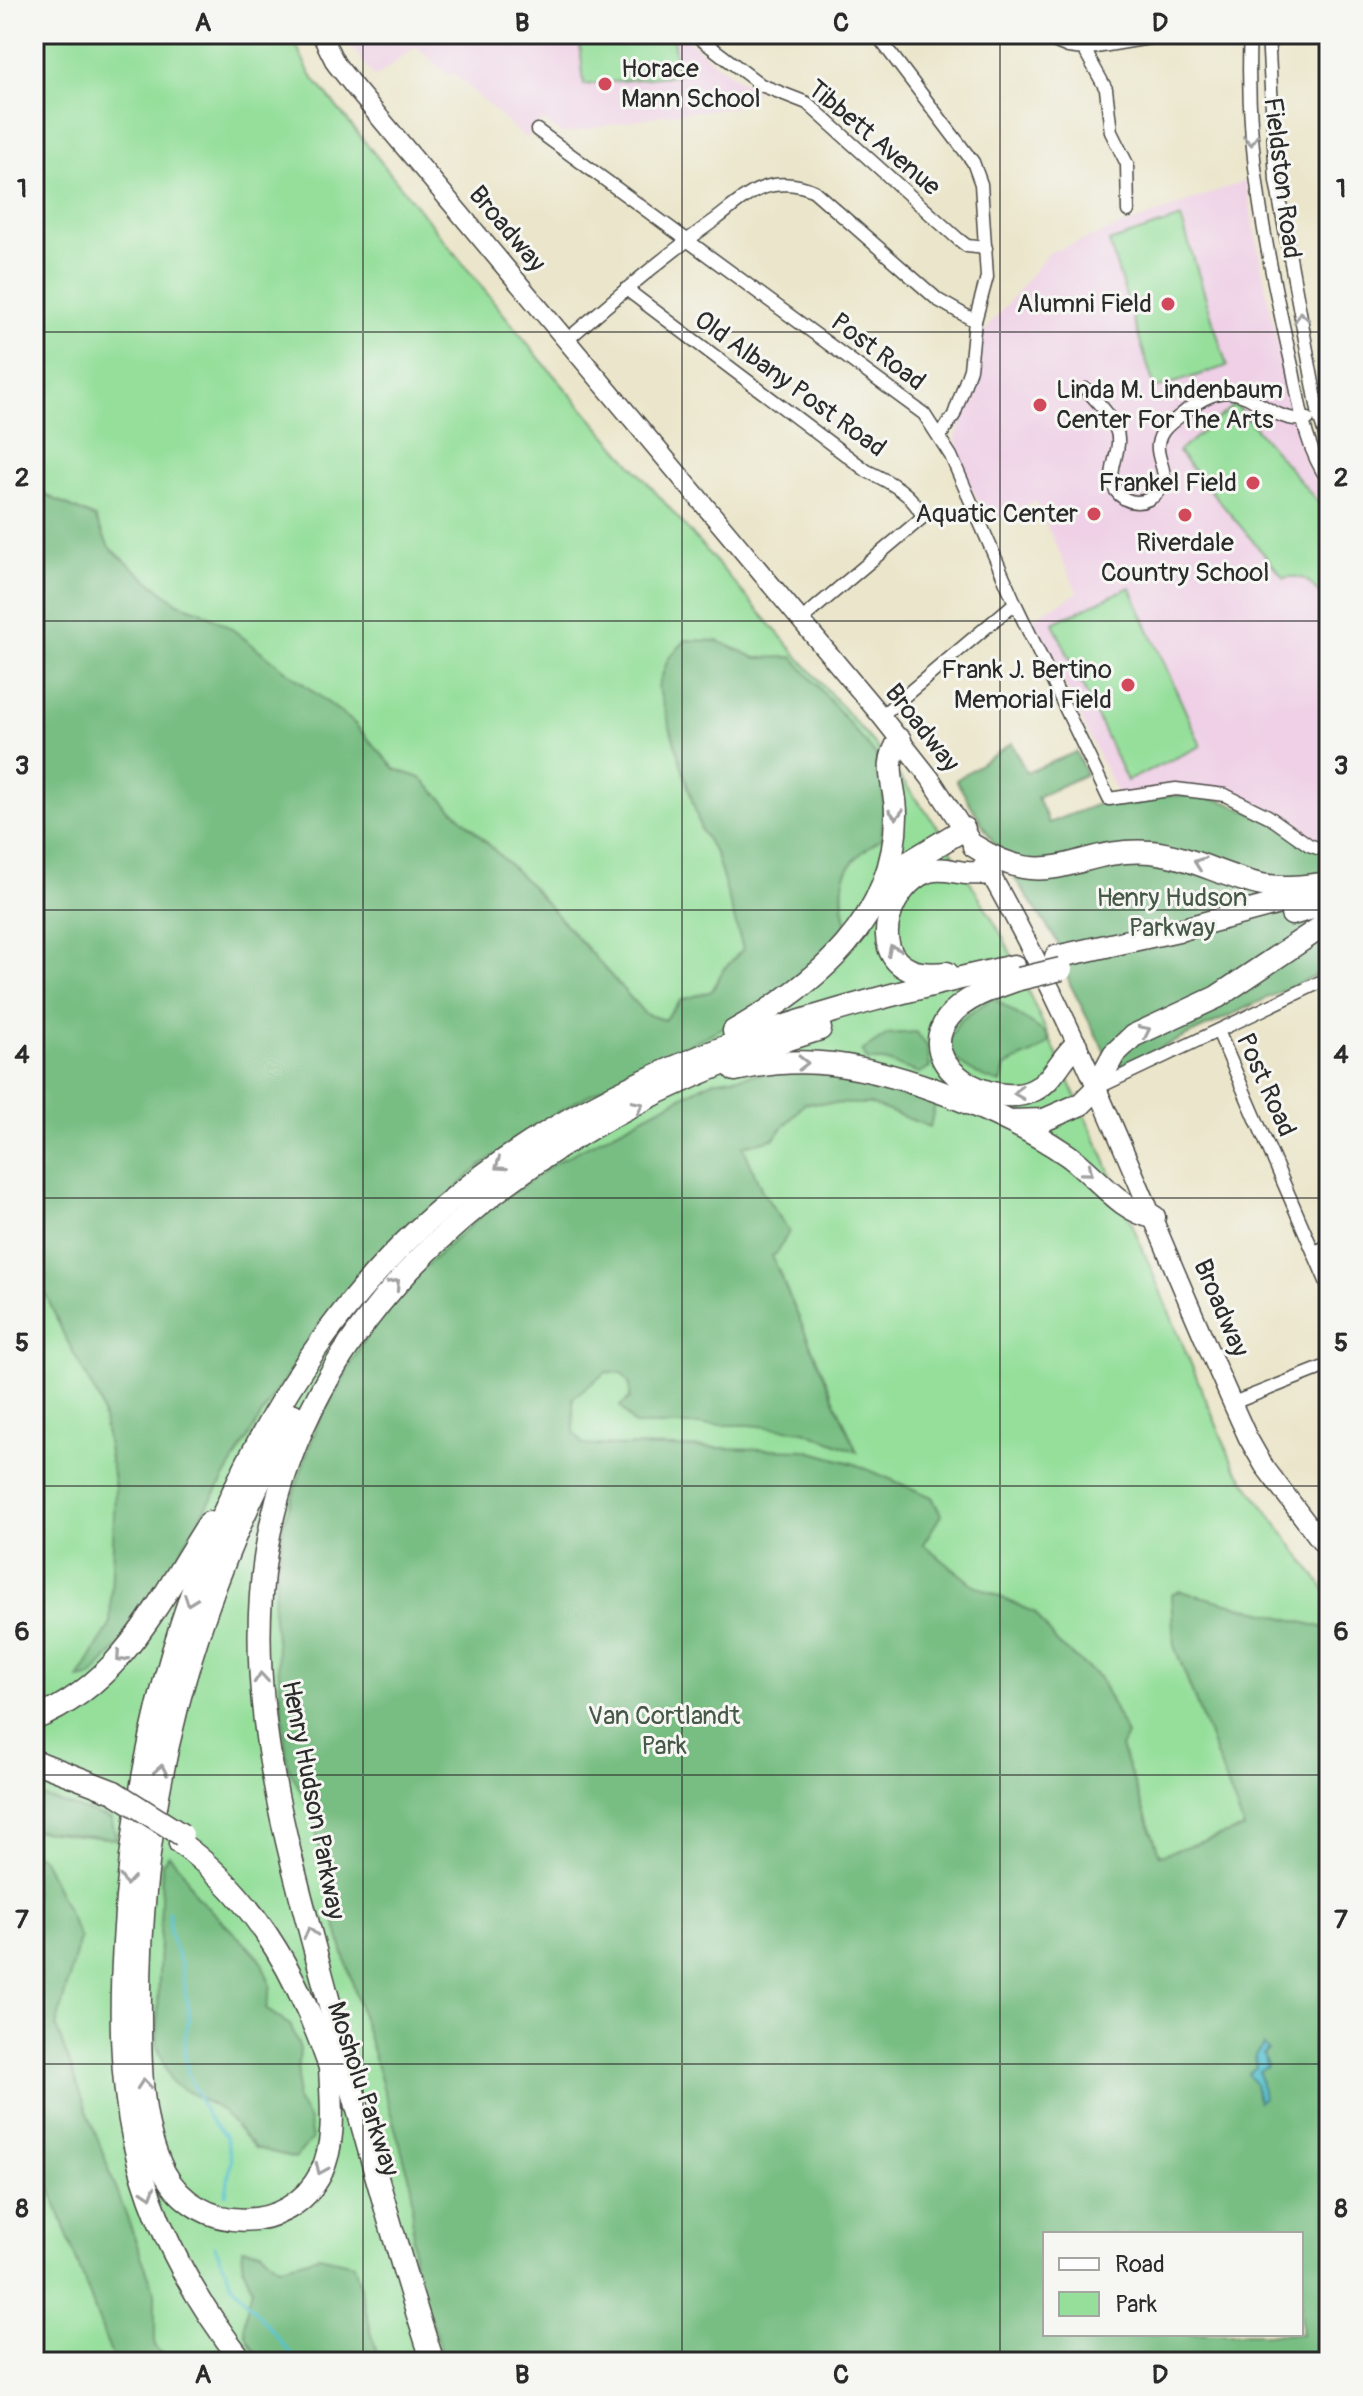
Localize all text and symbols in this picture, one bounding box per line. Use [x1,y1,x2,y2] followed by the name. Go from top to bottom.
[195,7,212,39] text: A
[515,7,529,39] text: B
[833,7,849,39] text: C
[1152,7,1168,39] text: D
[621,53,761,115] place label: Horace Mann School
[801,73,947,203] street label: Tibbett Avenue
[596,75,614,93] marker: Horace Mann School
[1256,96,1308,260] street label: Fieldston Road
[1243,134,1260,147] one-way arrow
[17,173,27,205] text: 1
[1336,173,1346,205] text: 1
[462,179,552,279] street label: Broadway
[1017,288,1152,320] place label: Alumni Field
[1159,295,1177,313] marker: Alumni Field
[688,304,892,464] street label: Old Albany Post Road
[824,306,932,398] street label: Post Road
[1293,310,1310,324] one-way arrow
[1056,374,1283,436] place label: Linda M. Lindenbaum Center For The Arts
[1031,396,1049,414] marker: Linda M. Lindenbaum Center For The Arts
[15,462,29,494] text: 2
[1334,462,1348,494] text: 2
[1099,467,1237,499] place label: Frankel Field
[1244,474,1262,492] marker: Frankel Field
[915,498,1079,530] place label: Aquatic Center
[1085,505,1103,523] marker: Aquatic Center
[1176,506,1194,524] marker: Riverdale Country School
[1101,527,1269,589] place label: Riverdale Country School
[941,654,1112,716] place label: Frank J. Bertino Memorial Field
[1119,676,1137,694] marker: Frank J. Bertino Memorial Field
[878,678,966,778] street label: Broadway
[15,750,29,782] text: 3
[1334,750,1348,782] text: 3
[887,808,905,821] one-way arrow
[1193,857,1207,873] one-way arrow
[1097,882,1247,944] park label: Henry Hudson Parkway
[887,944,903,959] one-way arrow
[1137,1025,1152,1041] one-way arrow
[1229,1028,1303,1142] street label: Post Road
[14,1039,30,1071] text: 4
[1333,1039,1349,1071] text: 4
[797,1054,810,1072] one-way arrow
[1013,1084,1026,1101] one-way arrow
[629,1100,644,1115] one-way arrow
[494,1155,508,1170] one-way arrow
[1079,1161,1093,1176] one-way arrow
[1186,1254,1256,1362] street label: Broadway
[386,1279,401,1293] one-way arrow
[15,1327,29,1359] text: 5
[1334,1327,1348,1359] text: 5
[183,1592,199,1606] one-way arrow
[14,1616,30,1648] text: 6
[1333,1616,1349,1648] text: 6
[116,1648,131,1663] one-way arrow
[253,1671,270,1684] one-way arrow
[274,1678,352,1922] street label: Henry Hudson Parkway
[588,1700,741,1762] park label: Van Cortlandt Park
[152,1764,169,1777] one-way arrow
[119,1874,136,1887] one-way arrow
[15,1904,29,1936] text: 7
[1334,1904,1348,1936] text: 7
[303,1926,319,1940] one-way arrow
[320,1998,406,2180] street label: Mosholu Parkway
[136,2077,153,2090] one-way arrow
[315,2161,331,2176] one-way arrow
[139,2185,155,2199] one-way arrow
[15,2193,29,2225] text: 8
[1334,2193,1348,2225] text: 8
[1043,2232,1303,2336] legend
[1115,2250,1165,2279] text: Road
[1115,2290,1157,2319] text: Park
[195,2359,212,2391] text: A
[515,2359,529,2391] text: B
[833,2359,849,2391] text: C
[1152,2359,1168,2391] text: D

